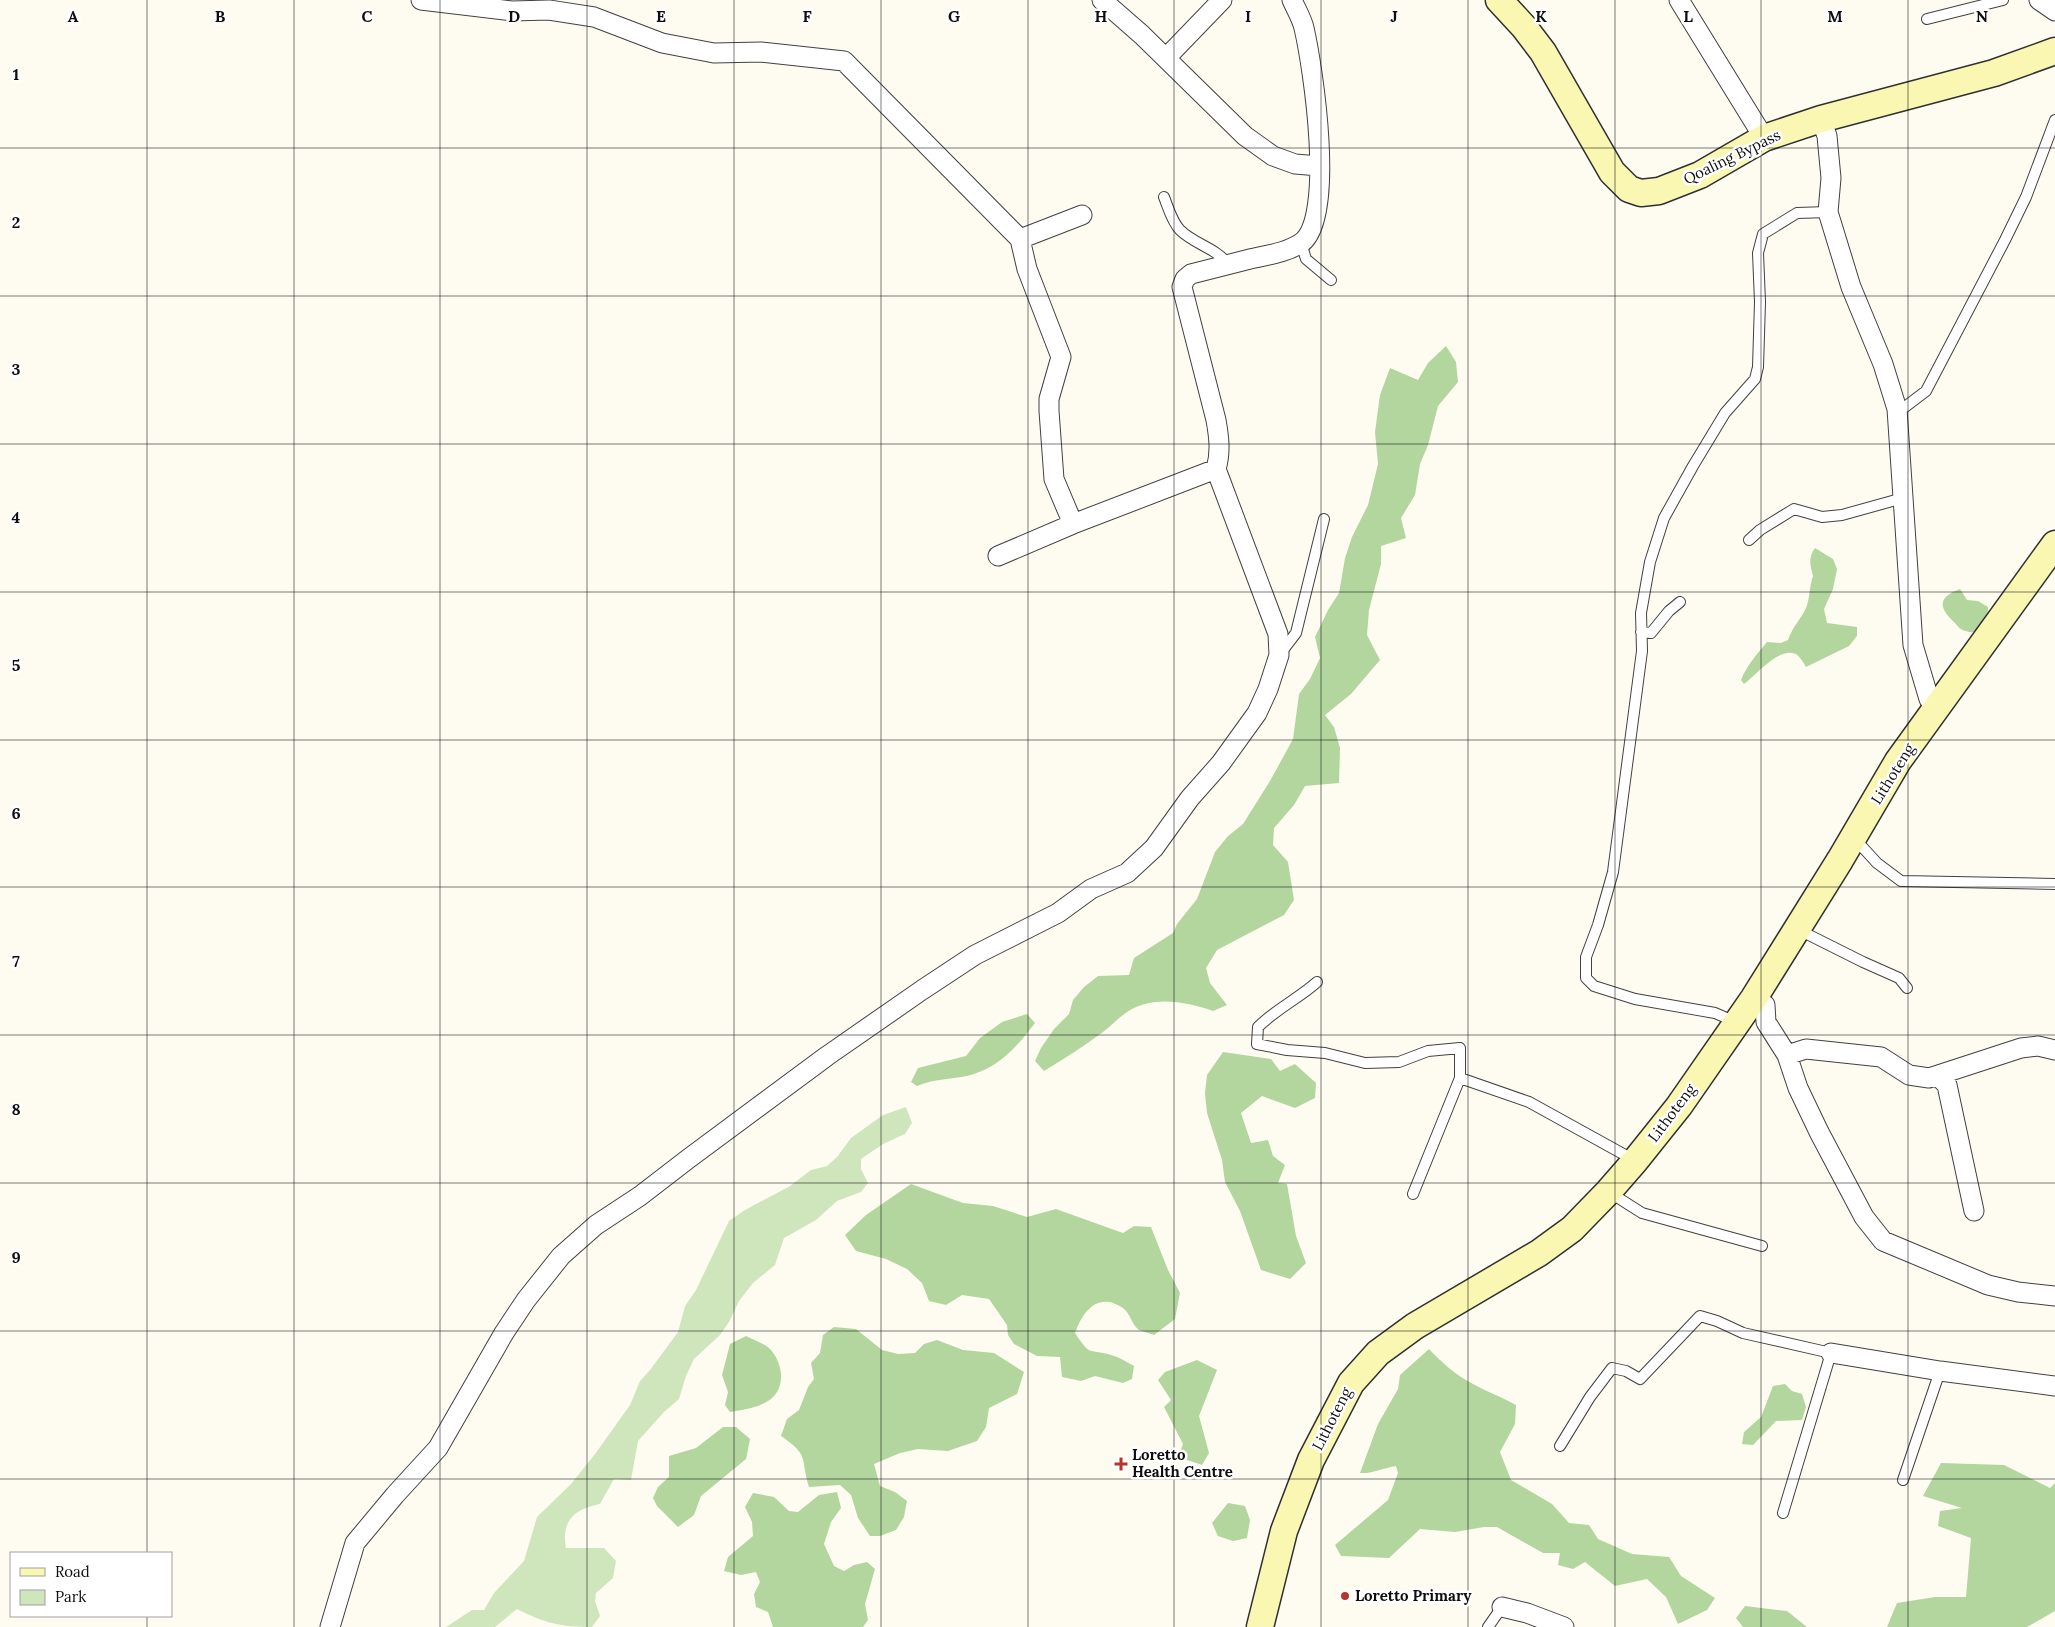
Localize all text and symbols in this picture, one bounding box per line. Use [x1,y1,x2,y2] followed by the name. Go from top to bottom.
[68,6,79,26] text: A
[215,6,226,26] text: B
[361,6,373,26] text: C
[508,6,520,26] text: D
[656,6,666,26] text: E
[802,6,812,26] text: F
[948,6,960,26] text: G
[1095,6,1108,26] text: H
[1245,6,1251,26] text: I
[1390,6,1398,26] text: J
[1535,6,1547,26] text: K
[1683,6,1693,26] text: L
[1827,6,1843,26] text: M
[1976,6,1988,26] text: N
[13,64,19,84] text: 1
[1680,125,1783,188] street label: Qoaling Bypass
[12,212,20,232] text: 2
[12,359,21,379] text: 3
[12,507,21,527] text: 4
[12,655,21,675] text: 5
[1866,739,1919,808] street label: Lithoteng
[11,803,21,823] text: 6
[12,951,20,971] text: 7
[1644,1079,1700,1146] street label: Lithoteng
[11,1099,21,1119] text: 8
[11,1247,21,1267] text: 9
[1308,1384,1356,1453] street label: Lithoteng
[1132,1445,1233,1481] place label: Loretto Health Centre
[1114,1457,1128,1471] marker: Loretto Health Centre
[10,1552,172,1617] legend
[55,1562,90,1581] text: Road
[1355,1586,1472,1605] place label: Loretto Primary
[55,1587,86,1606] text: Park
[1339,1590,1351,1602] marker: Loretto Primary

